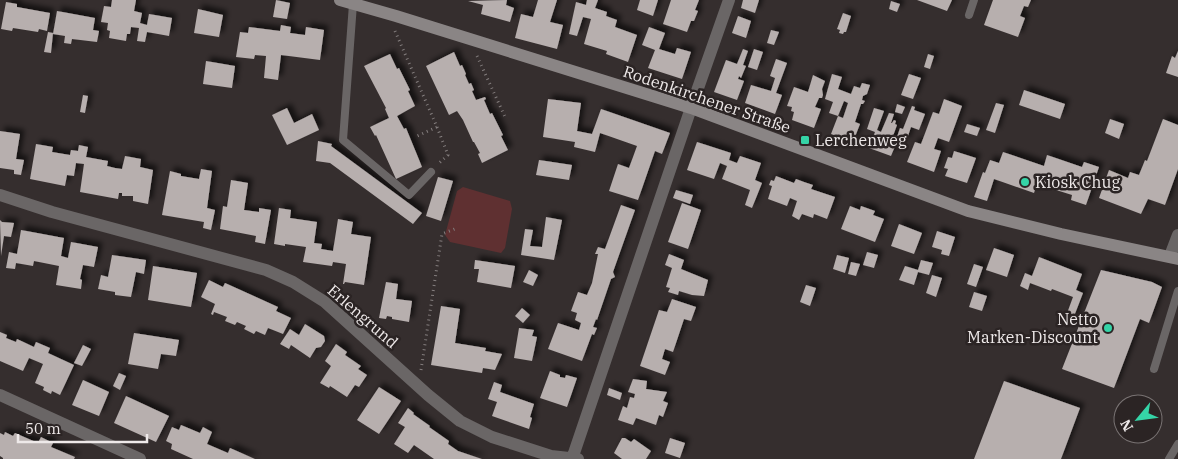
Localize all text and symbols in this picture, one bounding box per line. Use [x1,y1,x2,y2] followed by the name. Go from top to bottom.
[621,61,793,137] street label: Rodenkirchener Straße
[815,130,907,150] place label: Lerchenweg
[799,134,811,146] marker: Lerchenweg
[1035,172,1121,192] place label: Kiosk Chug
[1019,176,1031,188] marker: Kiosk Chug
[324,280,403,352] street label: Erlengrund
[967,309,1098,347] place label: Netto Marken-Discount
[1102,322,1114,334] marker: Netto Marken-Discount
[1113,394,1163,444] north arrow
[18,412,146,444] scale bar
[1116,416,1137,435] text: N
[25,419,61,438] text: 50 m

